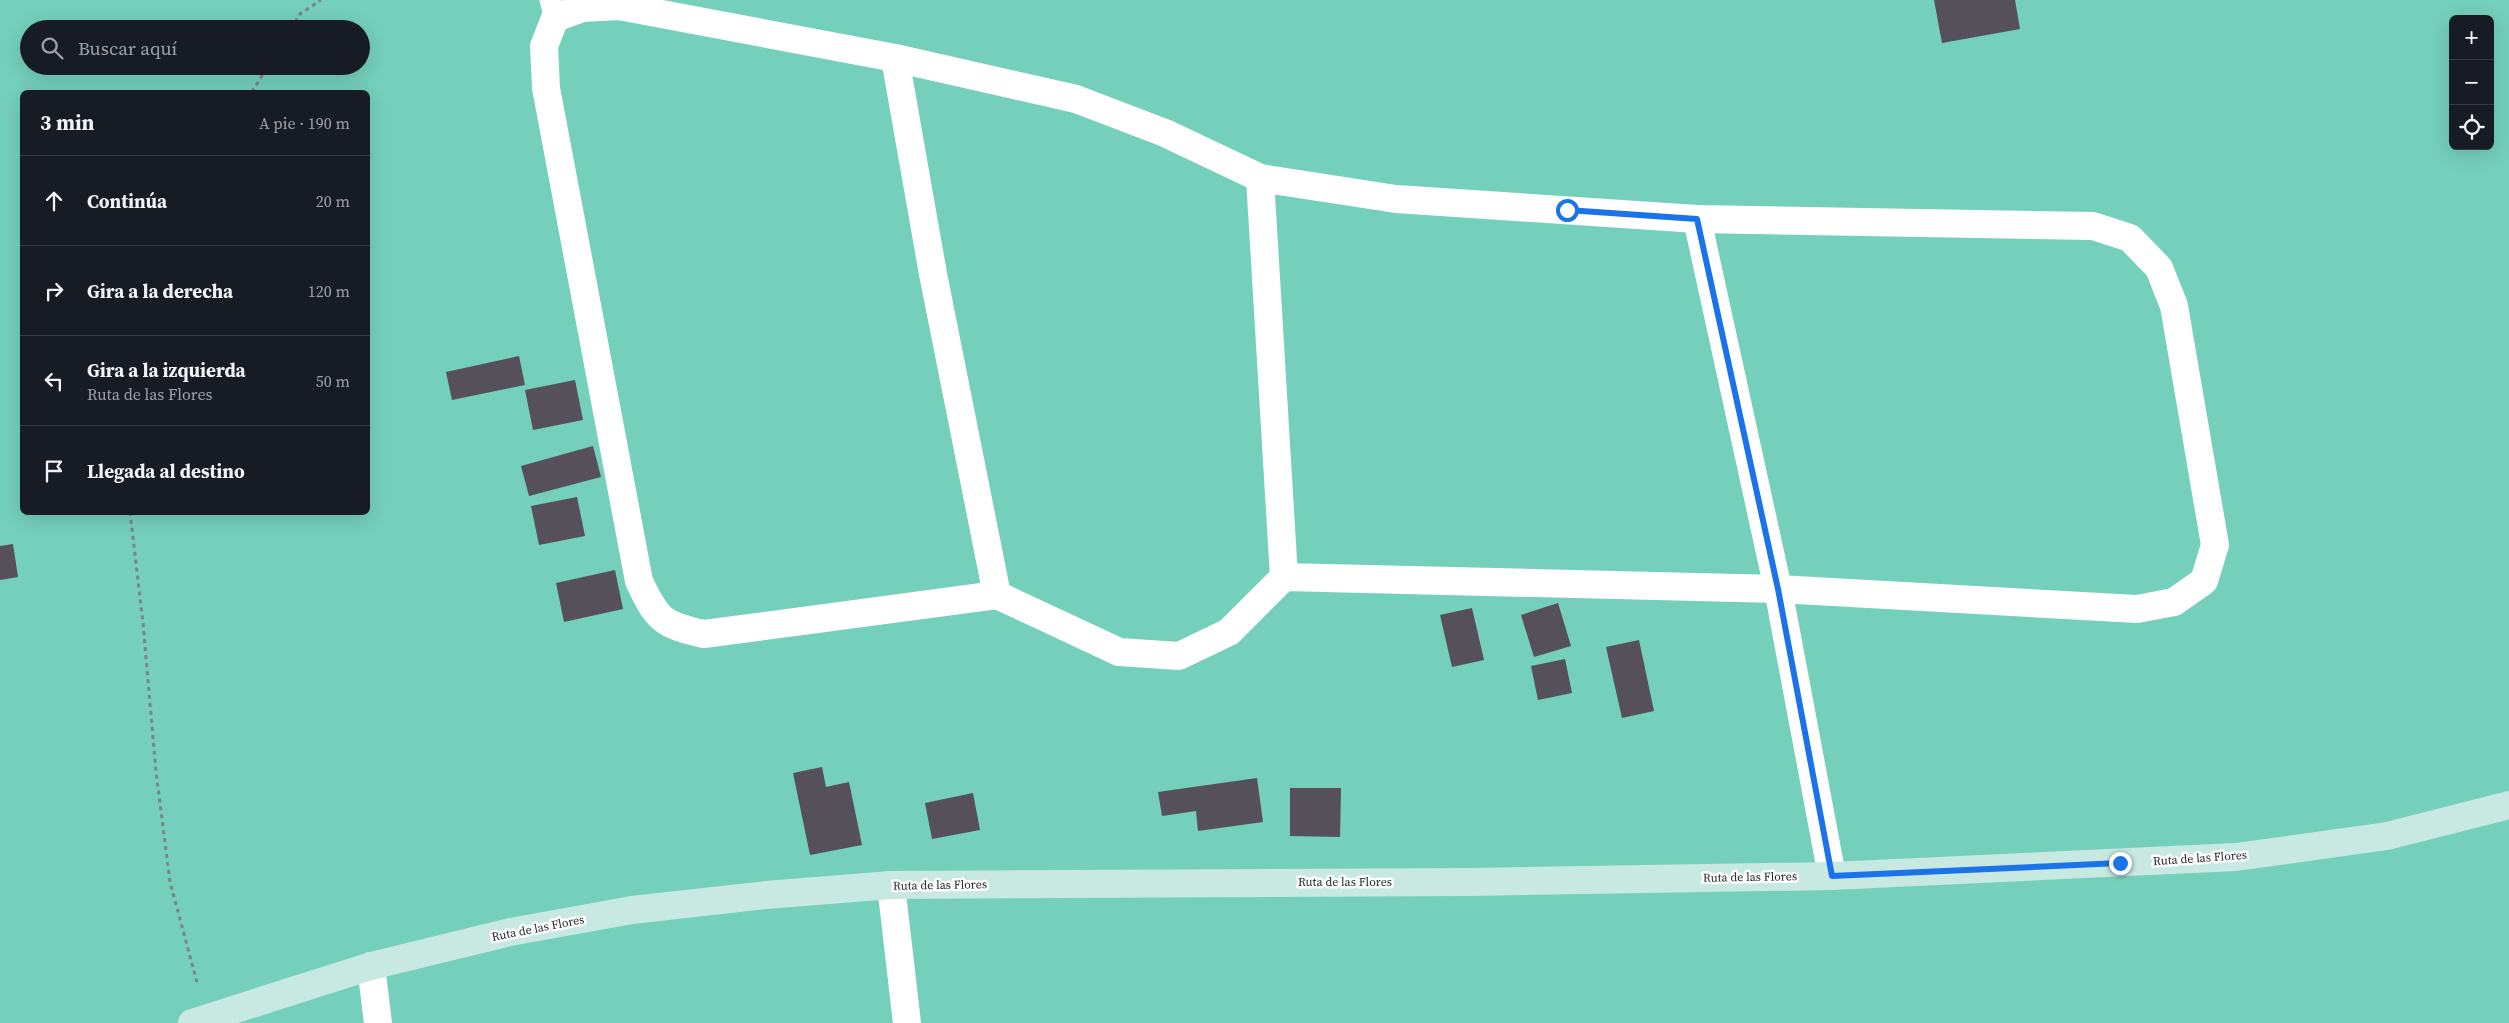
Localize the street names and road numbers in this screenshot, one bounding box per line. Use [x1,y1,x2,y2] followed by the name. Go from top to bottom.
[2152,847,2248,869] street label: Ruta de las Flores
[1703,868,1797,886] street label: Ruta de las Flores
[1298,874,1392,890] street label: Ruta de las Flores
[893,876,987,894] street label: Ruta de las Flores
[490,911,586,945] street label: Ruta de las Flores

